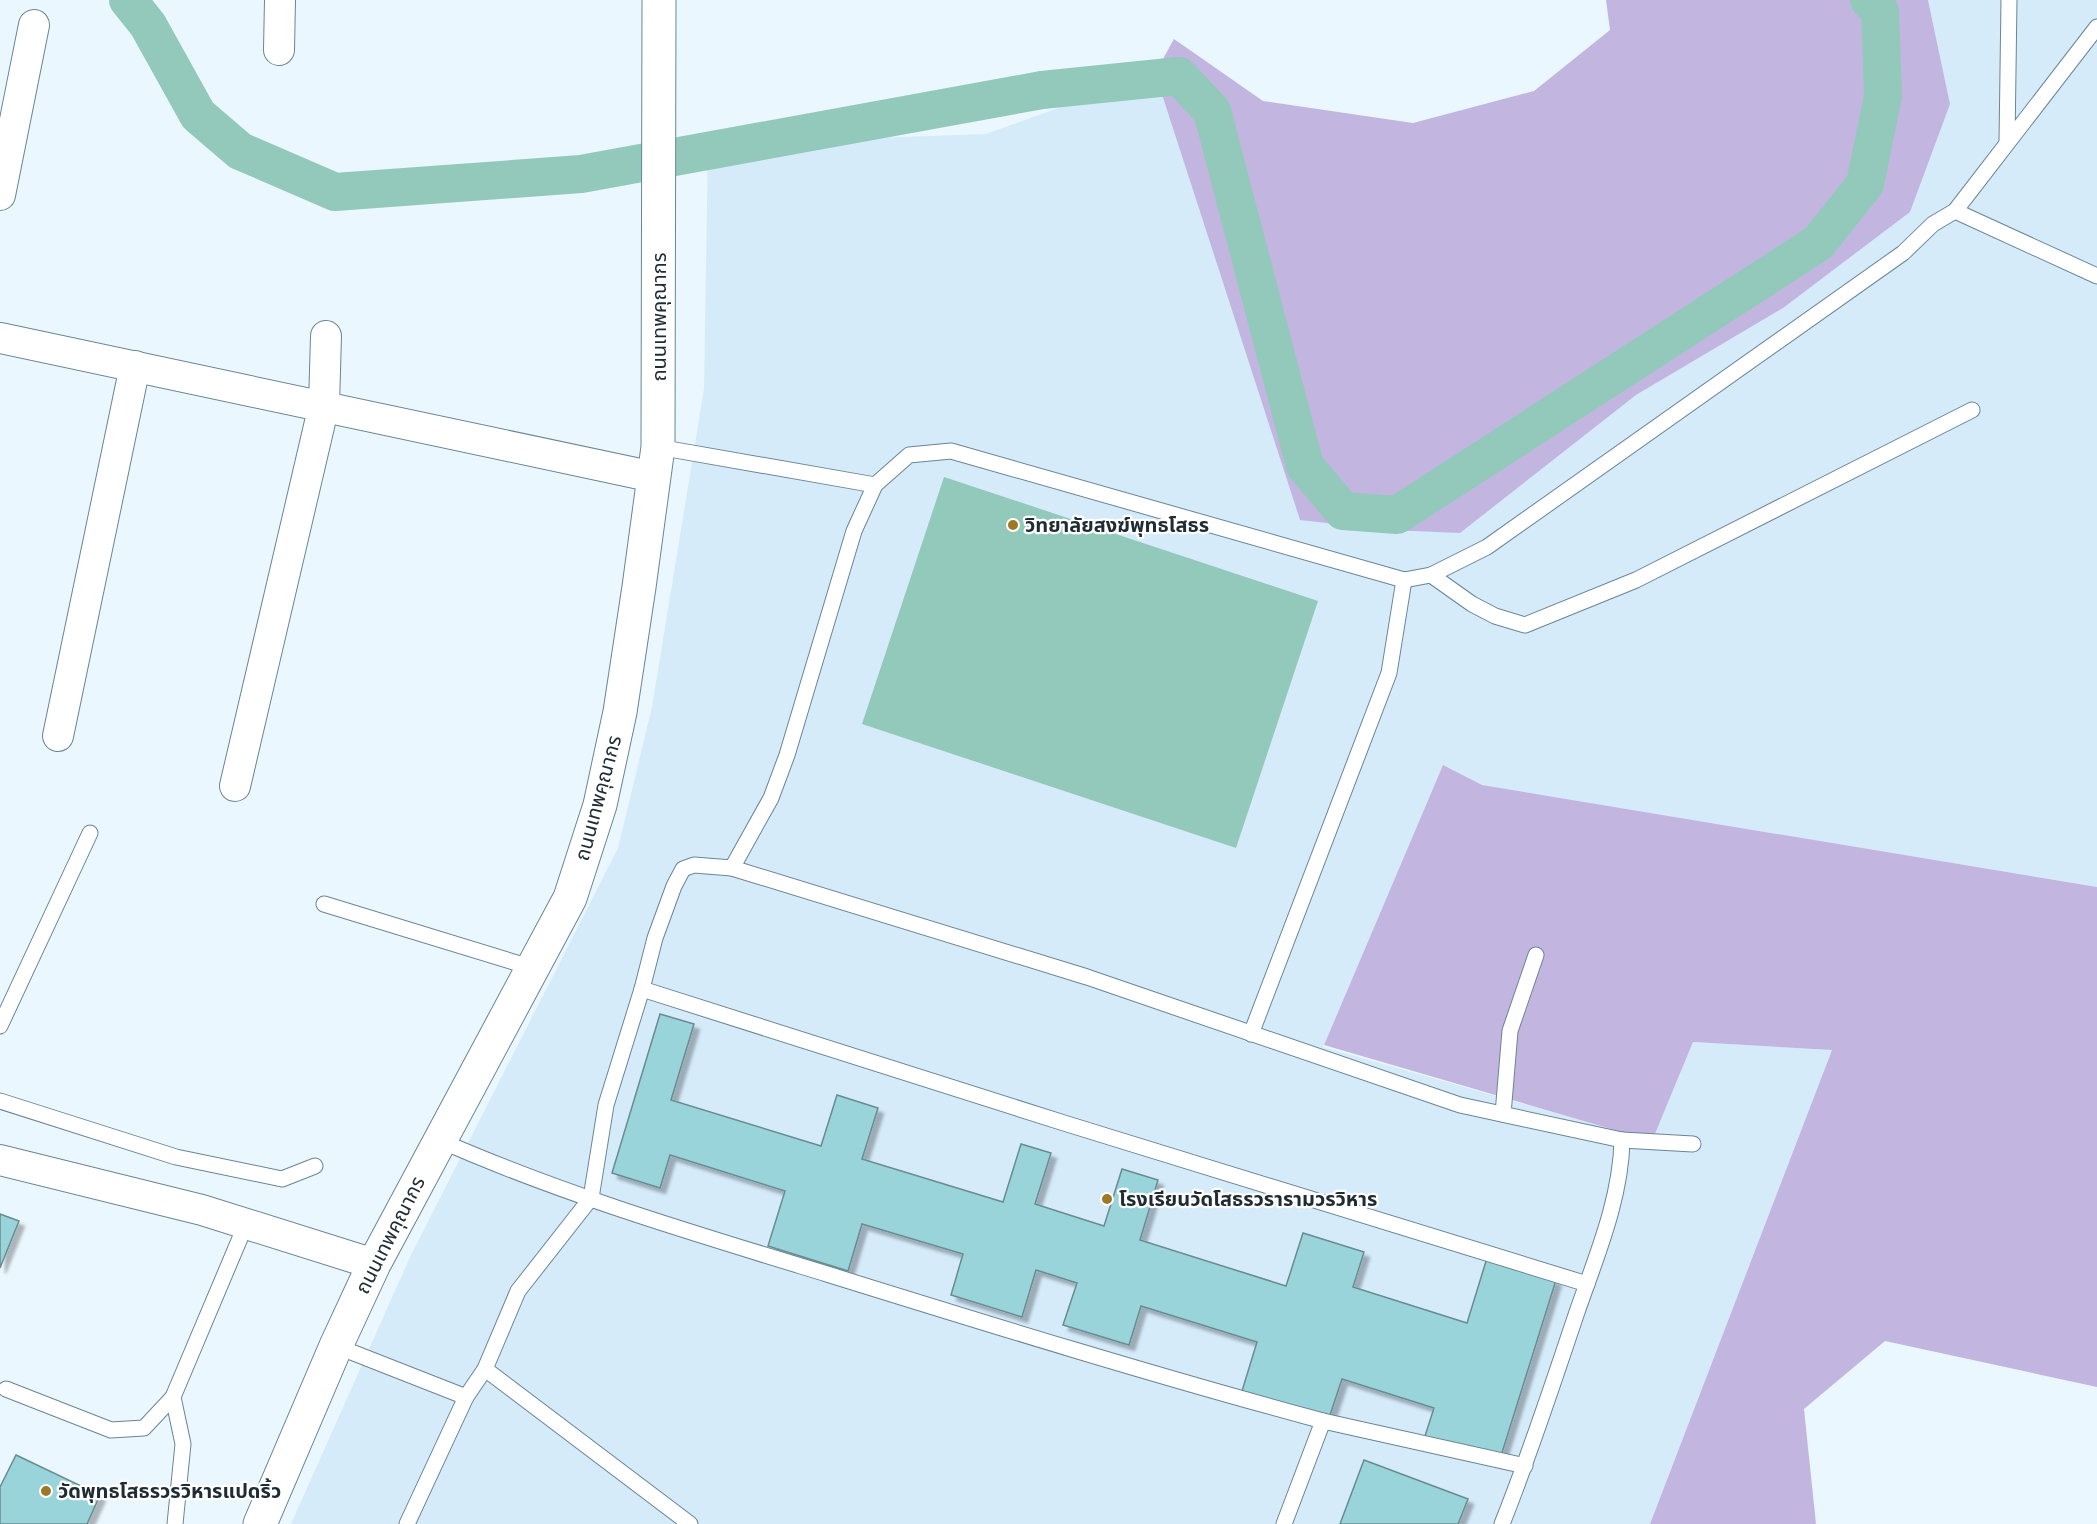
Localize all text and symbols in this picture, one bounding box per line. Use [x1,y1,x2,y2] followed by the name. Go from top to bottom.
[647,253,671,381] street label: ถนนเทพคุณากร
[1025,513,1209,537] place label: วิทยาลัยสงฆ์พุทธโสธร
[1006,518,1020,532] marker: วิทยาลัยสงฆ์พุทธโสธร
[570,733,626,863] street label: ถนนเทพคุณากร
[350,1172,430,1298] street label: ถนนเทพคุณากร
[1119,1187,1377,1211] place label: โรงเรียนวัดโสธรวรารามวรวิหาร
[1100,1192,1114,1206] marker: โรงเรียนวัดโสธรวรารามวรวิหาร
[58,1478,281,1503] place label: วัดพุทธโสธรวรวิหารแปดริ้ว
[39,1484,53,1498] marker: วัดพุทธโสธรวรวิหารแปดริ้ว

